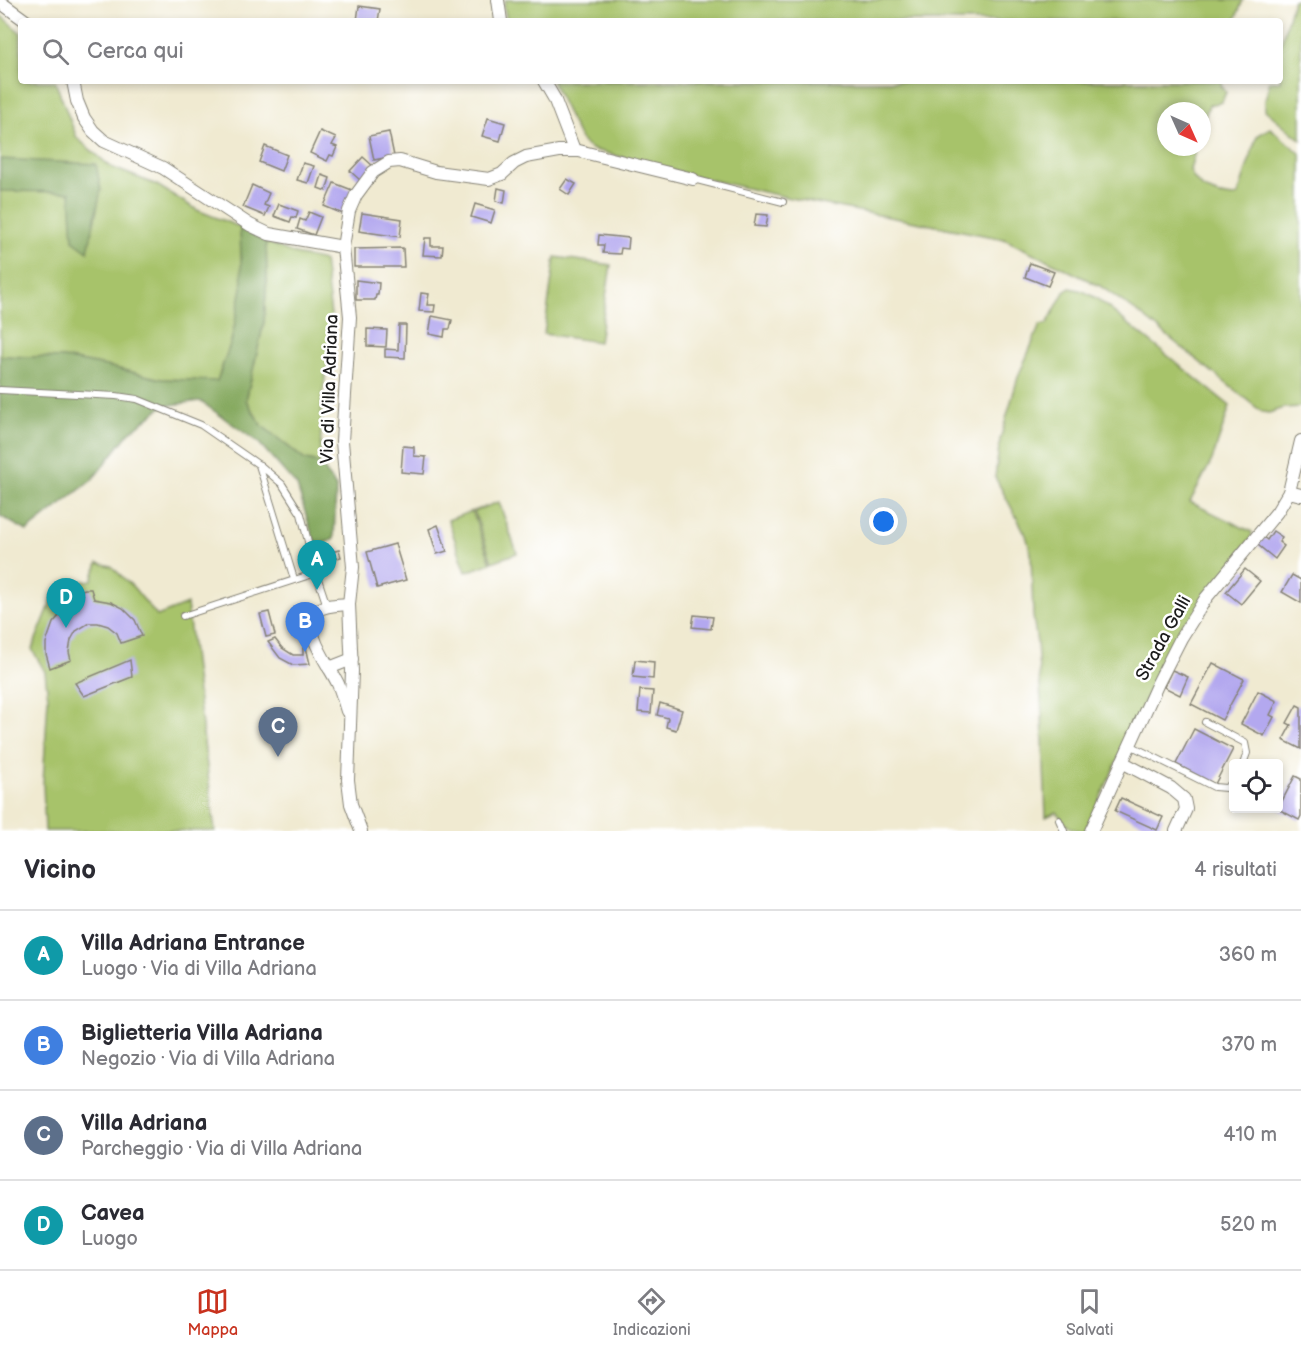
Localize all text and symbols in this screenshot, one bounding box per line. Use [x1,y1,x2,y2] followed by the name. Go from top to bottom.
[18,18,1283,84] search box
[39,35,72,68] icon: search
[87,38,184,65] text: Cerca qui
[1157,102,1211,156] north arrow
[316,314,343,464] street label: Via di Villa Adriana
[869,507,898,536] your location
[298,540,336,590] pin: A
[46,578,86,628] pin: D
[1131,592,1195,684] street label: Strada Galli
[286,602,324,652] pin: B
[258,708,298,757] pin: C
[1229,759,1283,813] map controls
[1229,759,1283,813] button: locate
[24,855,96,886] text: Vicino
[1194,858,1277,882] text: 4 risultati
[81,930,305,957] text: Villa Adriana Entrance
[37,943,50,967] text: A
[1219,943,1277,967] text: 360 m
[81,957,317,981] text: Luogo · Via di Villa Adriana
[81,1020,323,1047] text: Biglietteria Villa Adriana
[36,1033,51,1057] text: B
[1221,1033,1277,1057] text: 370 m
[81,1047,335,1071] text: Negozio · Via di Villa Adriana
[81,1110,207,1137] text: Villa Adriana
[36,1123,51,1147] text: C
[1223,1123,1277,1147] text: 410 m
[81,1137,362,1161] text: Parcheggio · Via di Villa Adriana
[81,1200,145,1227] text: Cavea
[37,1213,50,1237] text: D
[1220,1213,1277,1237] text: 520 m
[81,1227,138,1251] text: Luogo
[188,1285,238,1340] tab: Mappa
[613,1285,691,1340] tab: Indicazioni
[1066,1285,1113,1340] tab: Salvati

